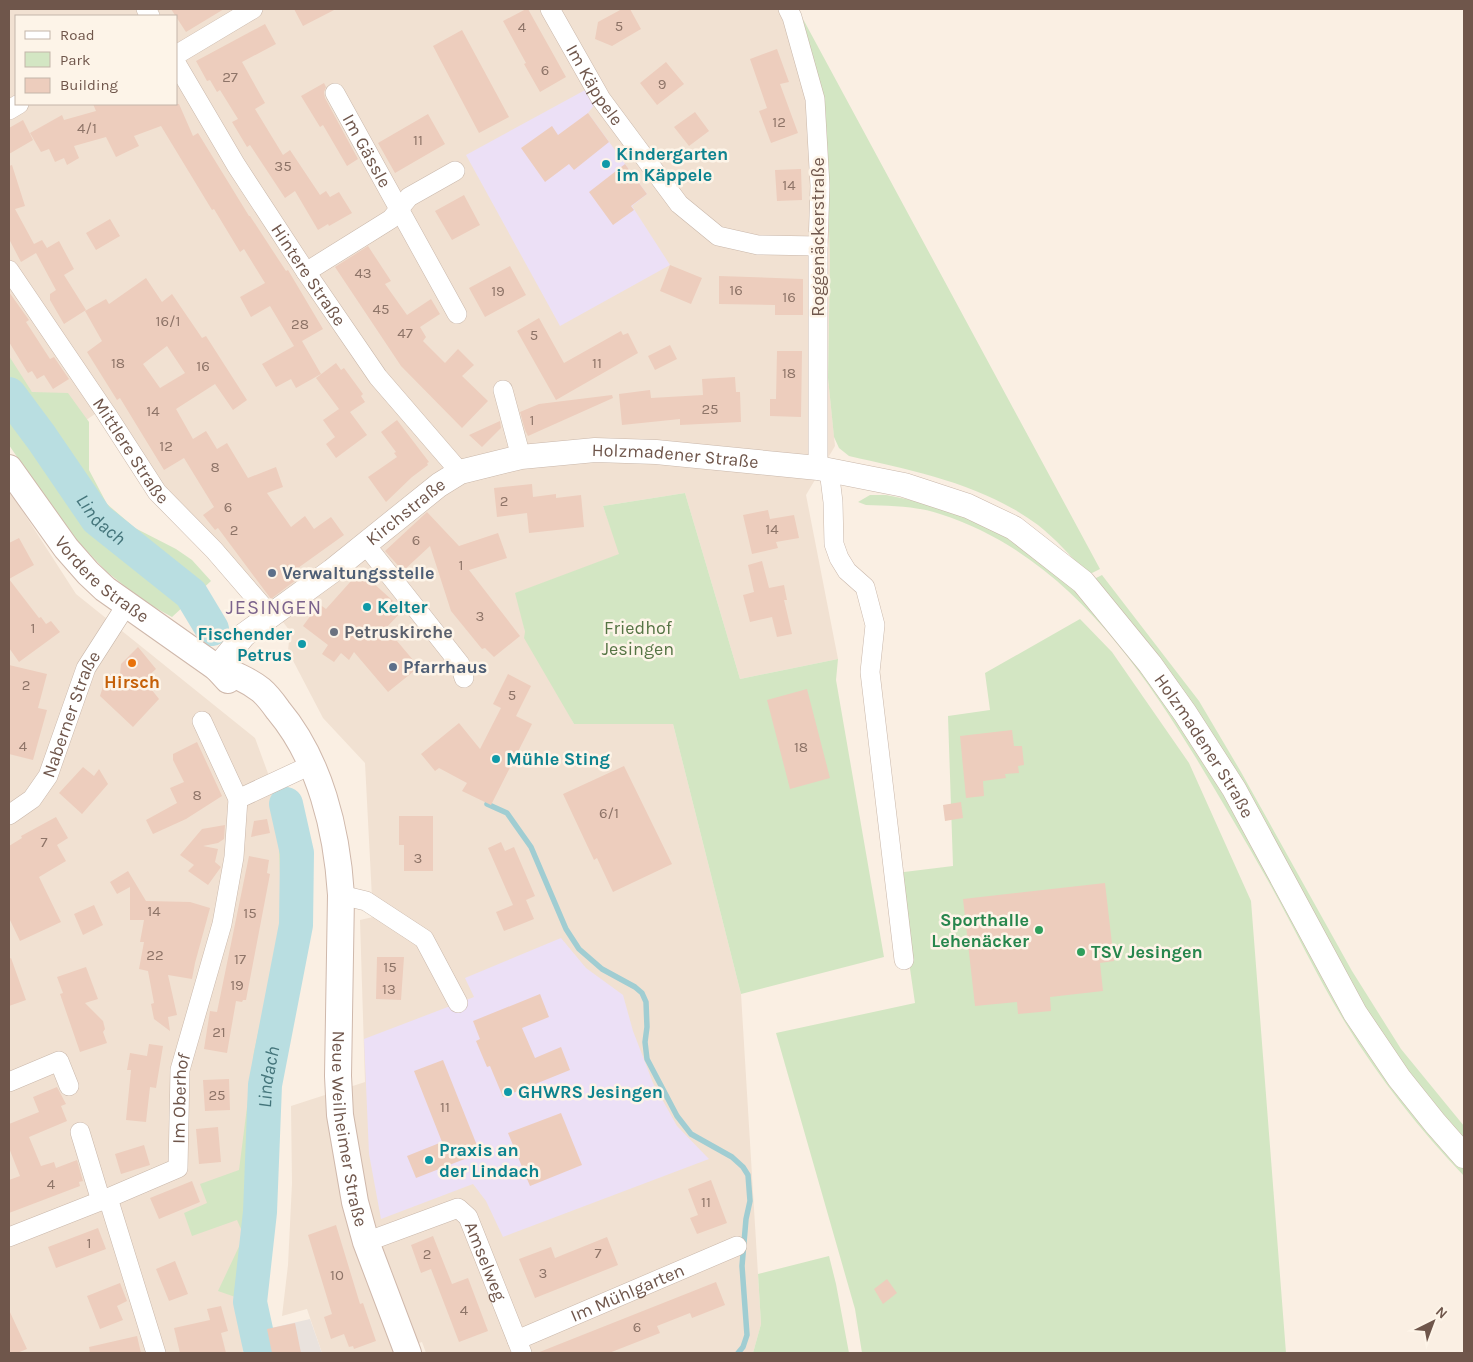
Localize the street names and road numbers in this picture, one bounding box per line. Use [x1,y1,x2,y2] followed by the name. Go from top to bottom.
[561,40,628,130] street label: Im Käppele
[338,110,396,192] street label: Im Gässle
[807,157,829,317] street label: Roggenäckerstraße
[266,219,351,330] street label: Hintere Straße
[88,393,174,509] street label: Mittlere Straße
[591,439,760,473] street label: Holzmadener Straße
[361,473,449,550] street label: Kirchstraße
[50,532,153,628] street label: Vordere Straße
[37,647,105,781] street label: Naberner Straße
[1149,669,1259,822] street label: Holzmadener Straße
[327,1030,372,1229] street label: Neue Weilheimer Straße
[167,1050,196,1144] street label: Im Oberhof
[460,1218,511,1304] street label: Amselweg
[567,1259,688,1327] street label: Im Mühlgarten

